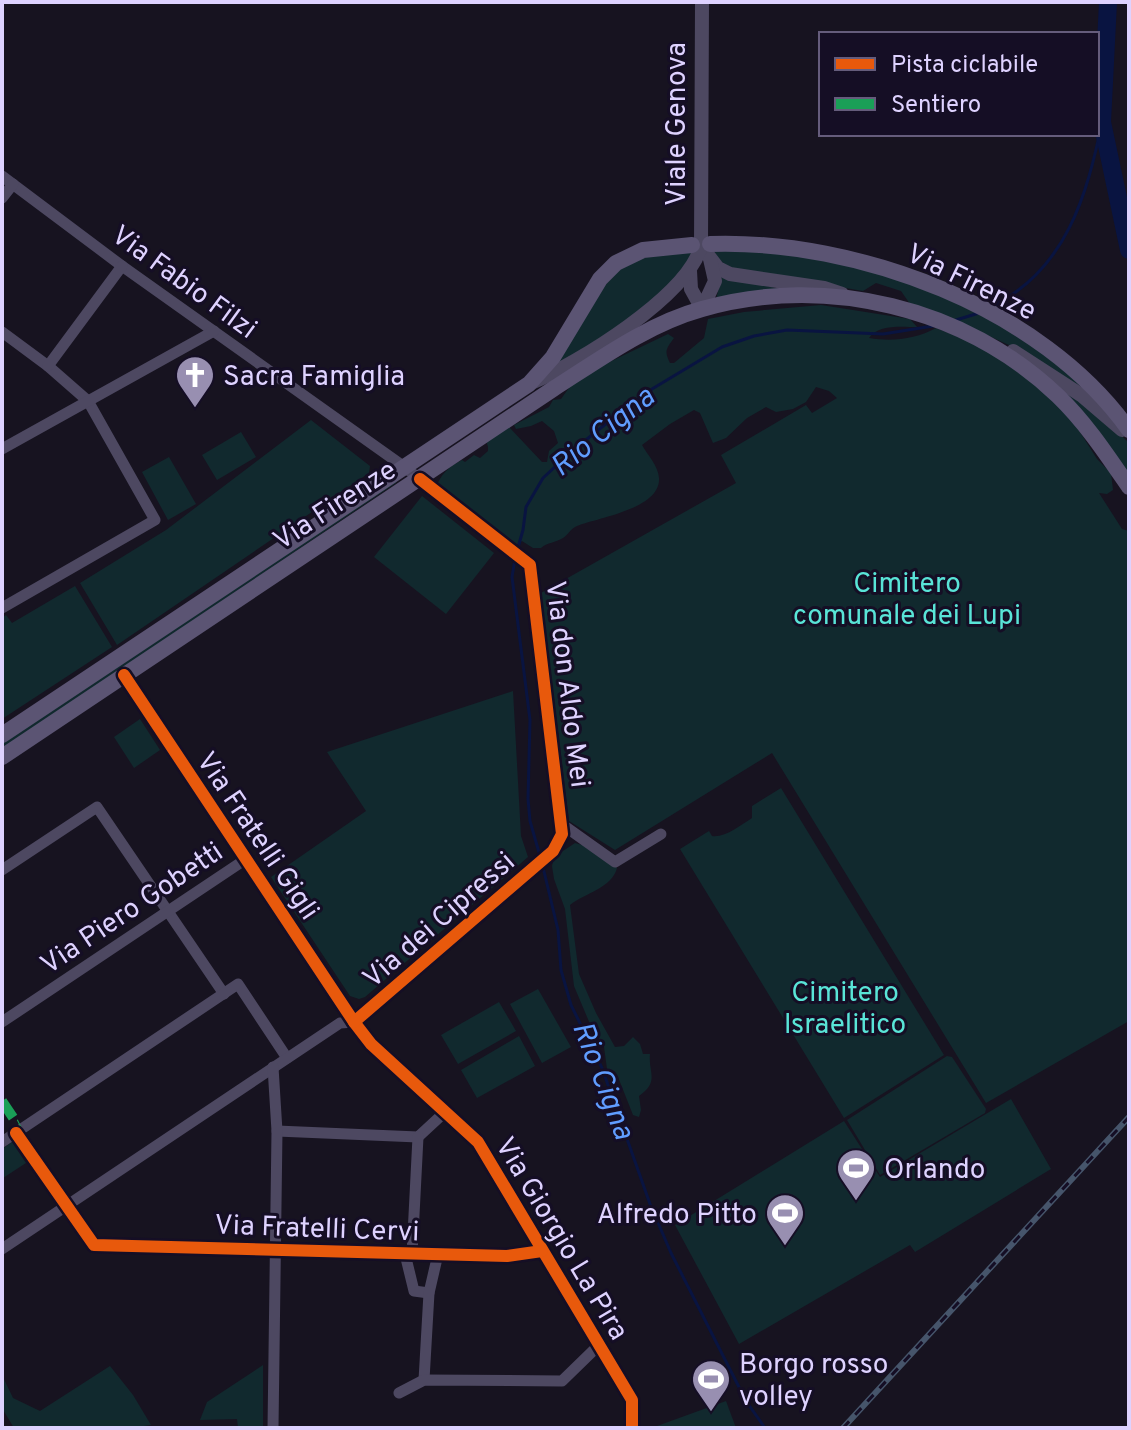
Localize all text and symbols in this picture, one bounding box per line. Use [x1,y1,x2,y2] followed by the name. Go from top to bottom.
[819,32,1099,136] legend
[660,42,696,206] street label: Viale Genova
[891,51,1038,81] text: Pista ciclabile
[891,91,981,121] text: Sentiero
[103,218,263,348] street label: Via Fabio Filzi
[900,237,1041,331] street label: Via Firenze
[174,354,216,409] church icon: Sacra Famiglia
[223,360,405,396] place label: Sacra Famiglia
[544,379,664,486] water label: Rio Cigna
[267,453,404,560] street label: Via Firenze
[793,567,1021,635] park label: Cimitero comunale dei Lupi
[535,579,597,790] street label: Via don Aldo Mei
[187,746,326,928] street label: Via Fratelli Gigli
[35,835,231,984] street label: Via Piero Gobetti
[356,845,524,997] street label: Via dei Cipressi
[784,976,906,1044] park label: Cimitero Israelitico
[562,1017,641,1146] water label: Rio Cigna
[486,1131,635,1348] street label: Via Giorgio La Pira
[835,1147,877,1202] sports icon: Orlando
[884,1153,985,1189] place label: Orlando
[764,1192,806,1247] sports icon: Alfredo Pitto
[597,1198,757,1234] place label: Alfredo Pitto
[214,1208,420,1252] street label: Via Fratelli Cervi
[739,1348,888,1416] place label: Borgo rosso volley
[690,1358,732,1413] sports icon: Borgo rosso volley

